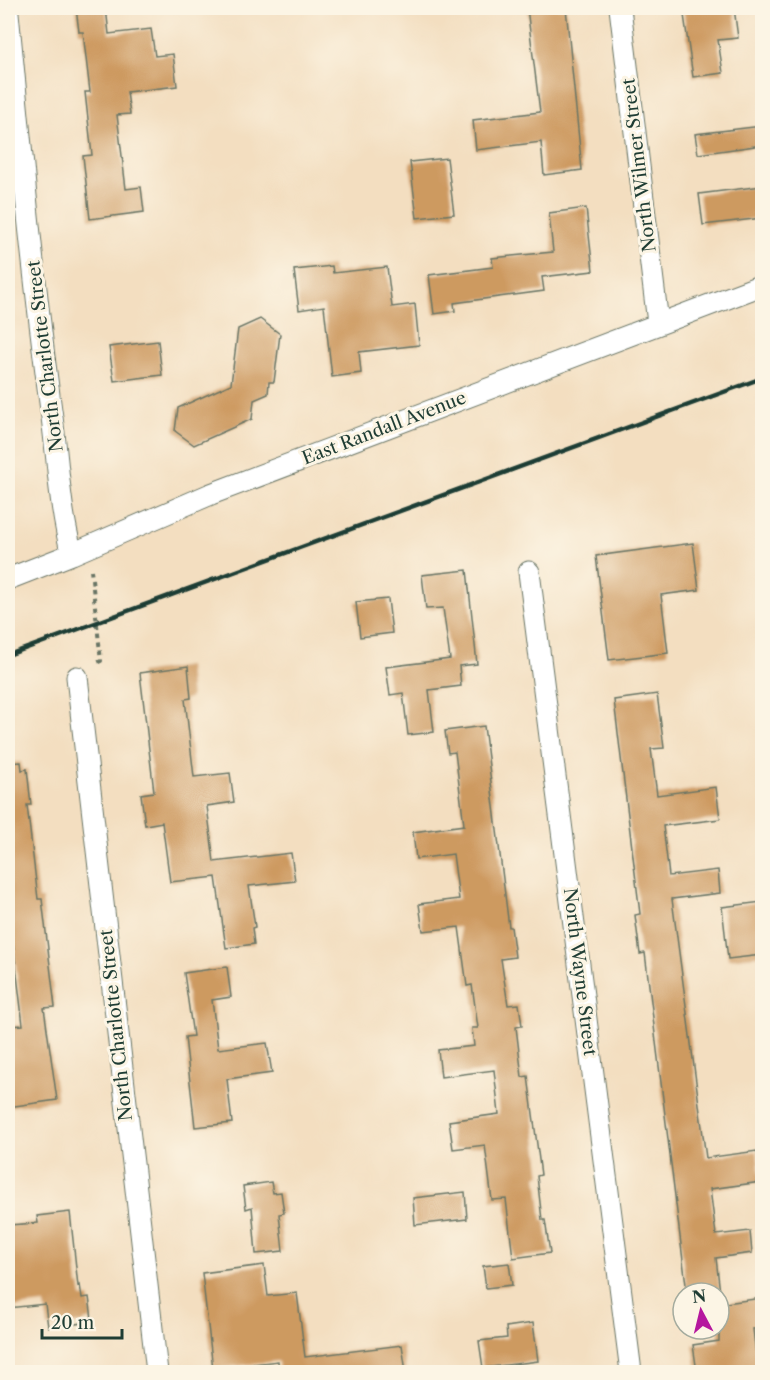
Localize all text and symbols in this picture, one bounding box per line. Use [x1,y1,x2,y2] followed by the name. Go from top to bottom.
[617,76,661,253] street label: North Wilmer Street
[22,258,68,453] street label: North Charlotte Street
[299,387,469,469] street label: East Randall Avenue
[559,887,601,1058] street label: North Wayne Street
[95,927,137,1122] street label: North Charlotte Street
[671,1281,731,1341] north arrow
[691,1285,707,1307] text: N
[42,1302,122,1340] scale bar
[51,1312,95,1334] text: 20 m

